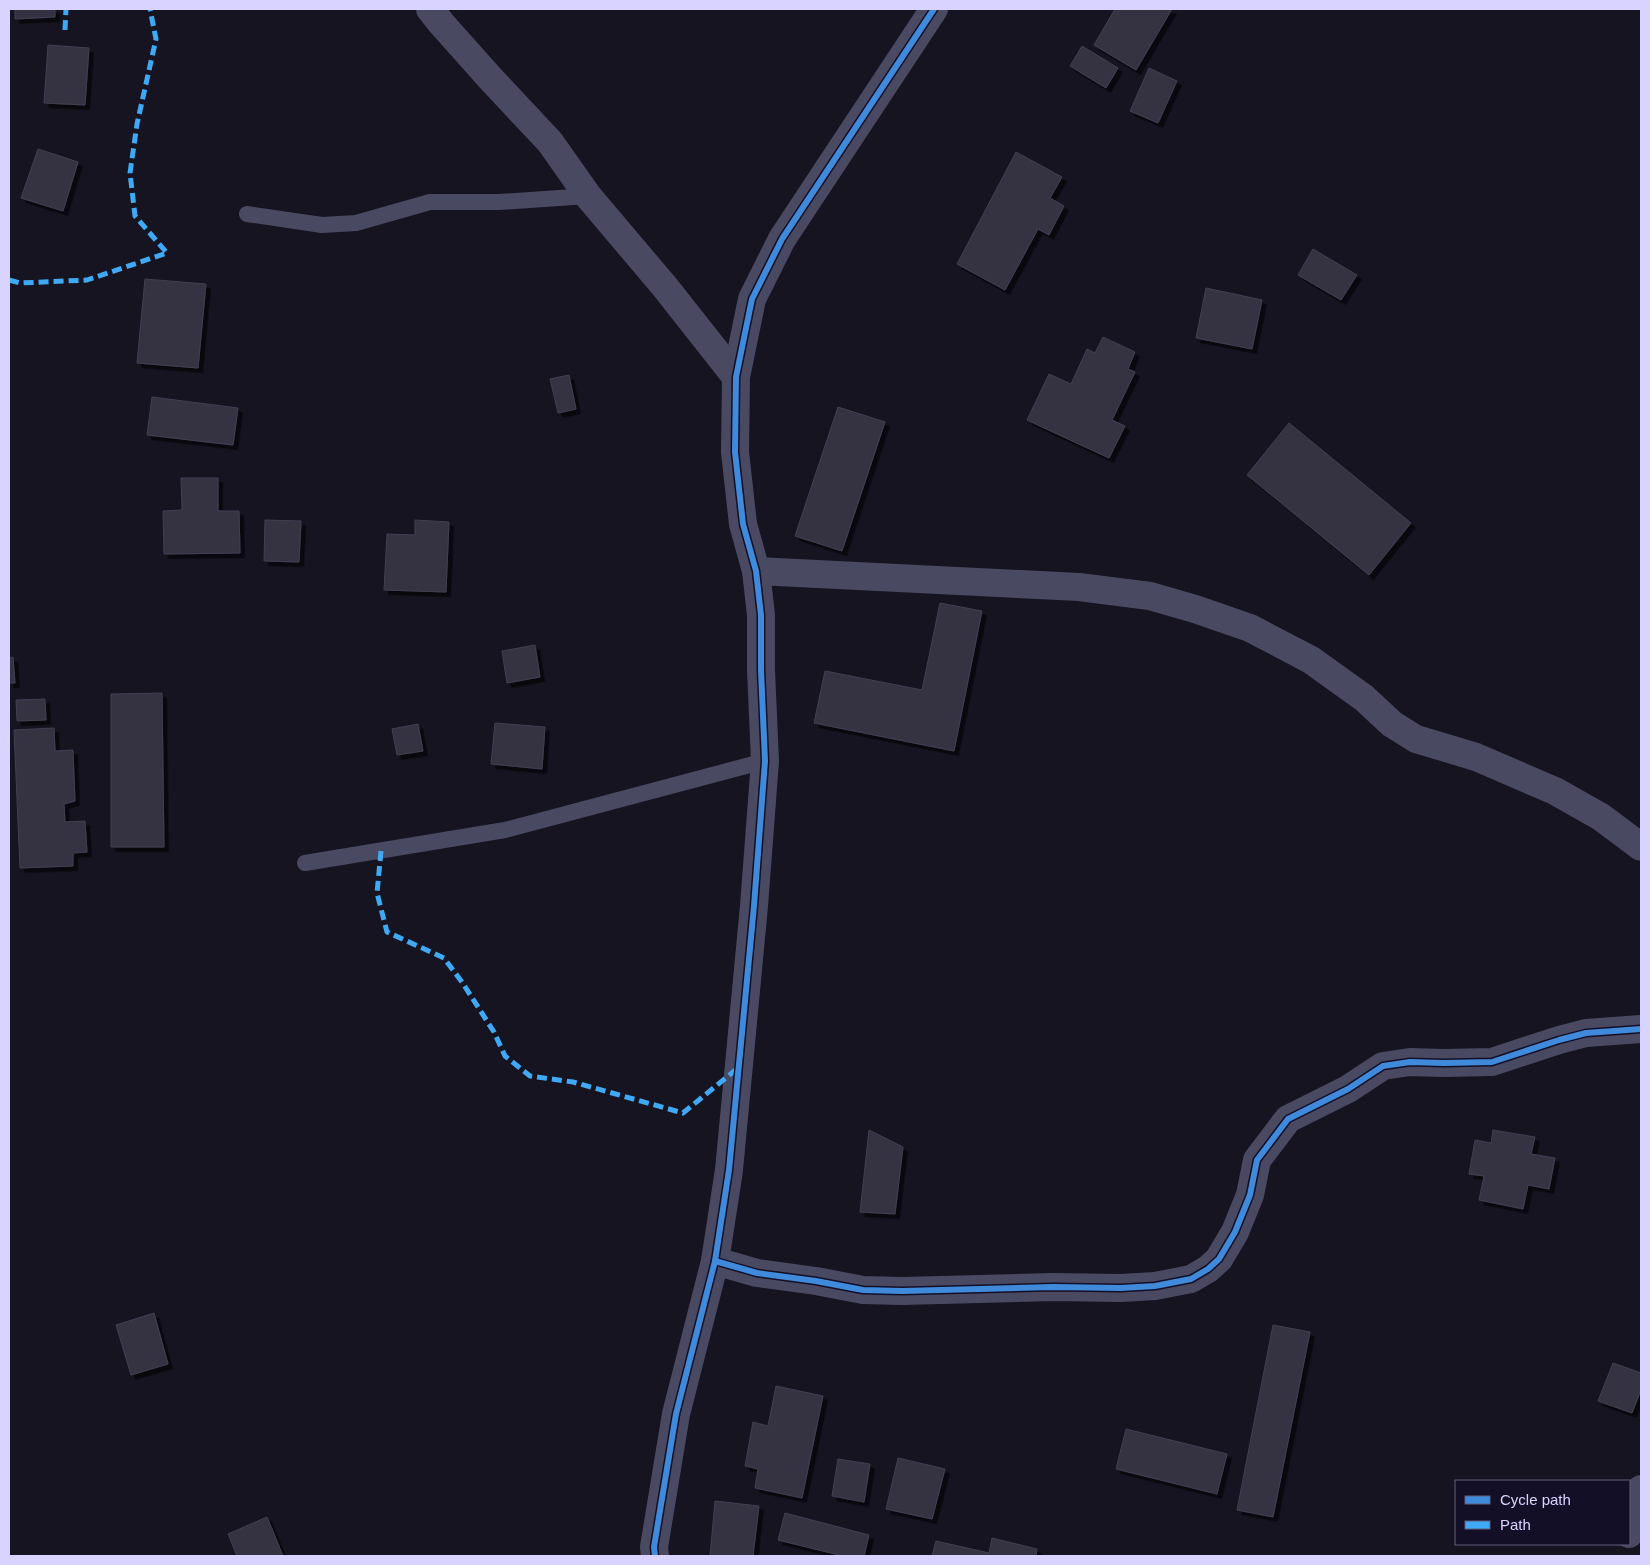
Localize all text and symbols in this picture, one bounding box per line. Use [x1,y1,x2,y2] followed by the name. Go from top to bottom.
[1455,1480,1630,1545] legend
[1500,1491,1571,1508] text: Cycle path
[1500,1516,1531,1533] text: Path

